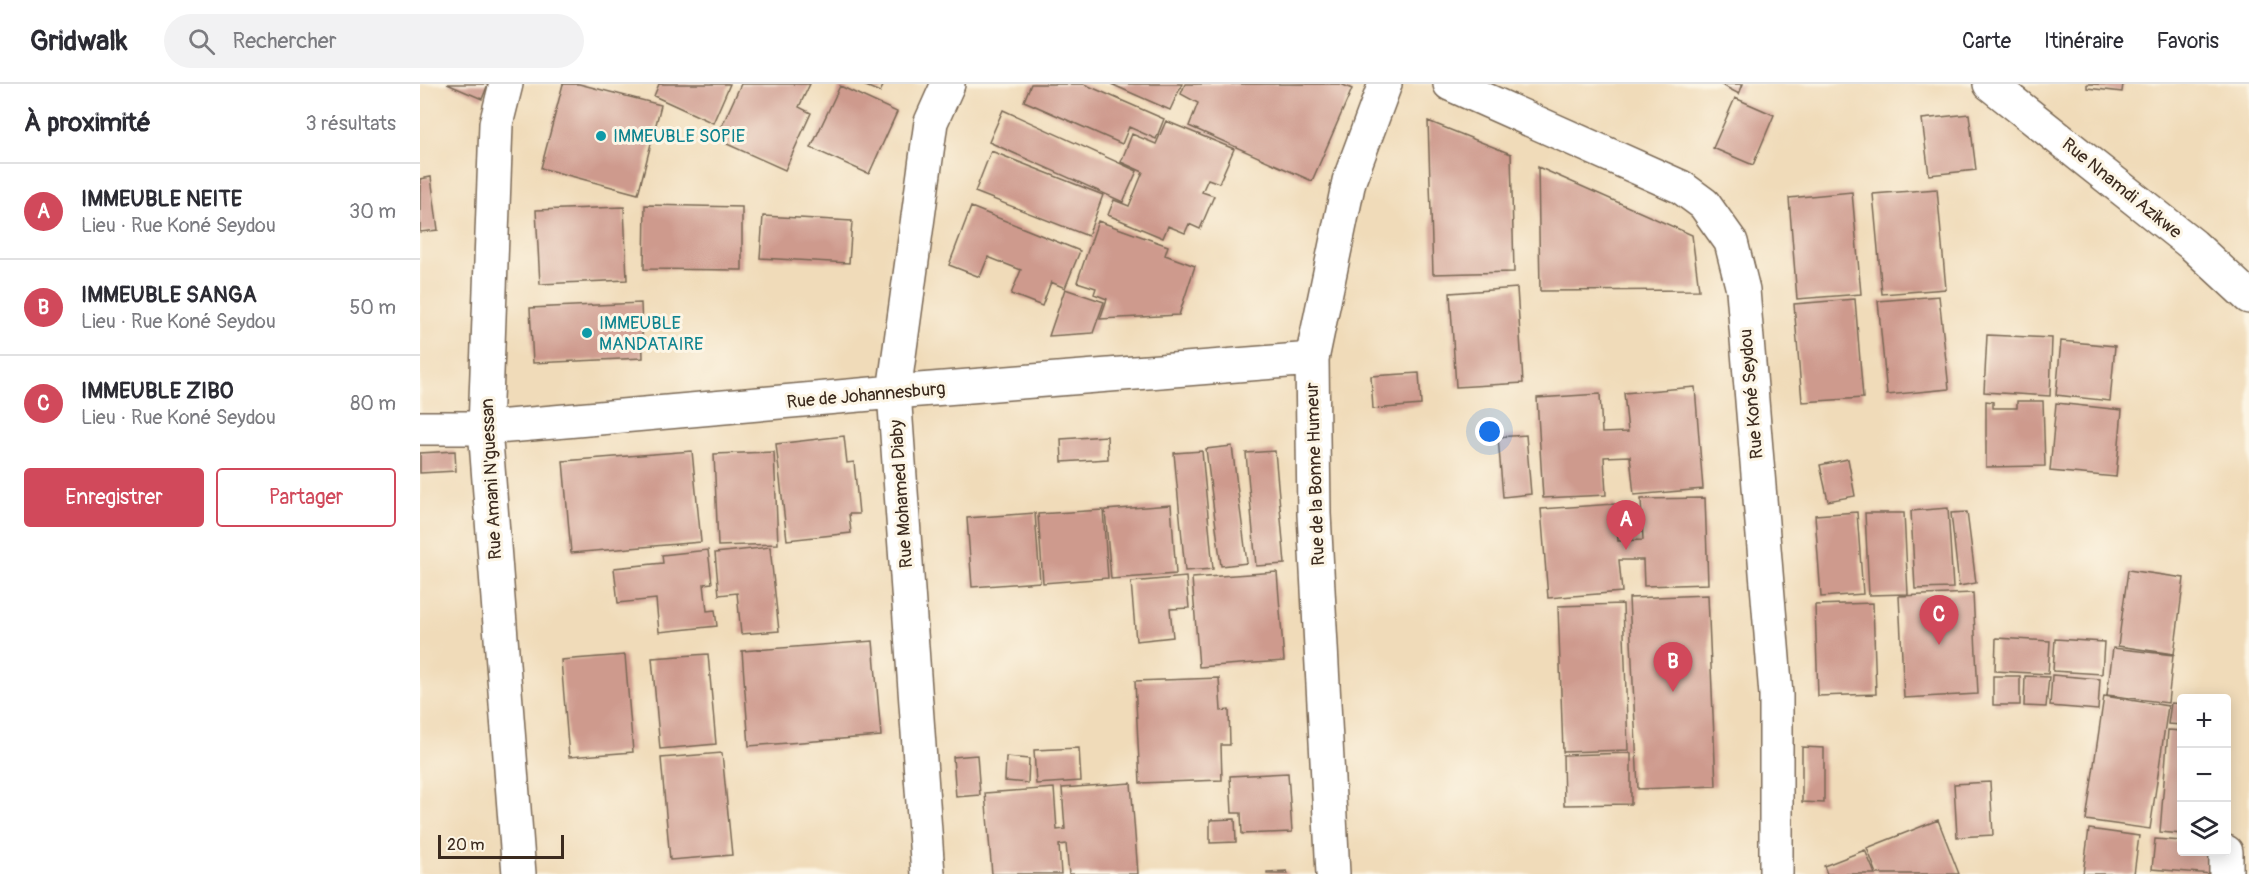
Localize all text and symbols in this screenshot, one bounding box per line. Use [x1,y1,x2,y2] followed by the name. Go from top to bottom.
[164,14,584,68] search box
[30,24,128,59] text: Gridwalk
[185,25,218,58] icon: search
[233,27,337,55] text: Rechercher
[1962,28,2011,55] text: Carte
[2044,28,2124,55] text: Itinéraire
[2157,28,2219,55] text: Favoris
[24,107,151,139] text: À proximité
[306,111,396,136] text: 3 résultats
[613,125,745,148] place label: IMMEUBLE SOPIE
[594,129,608,143] marker: IMMEUBLE SOPIE
[2057,133,2186,244] street label: Rue Nnamdi Azikwe
[81,185,242,213] text: IMMEUBLE NEITE
[37,199,50,224] text: A
[349,199,396,224] text: 30 m
[81,213,276,238] text: Lieu · Rue Koné Seydou
[81,281,257,309] text: IMMEUBLE SANGA
[38,295,49,320] text: B
[349,295,396,320] text: 50 m
[81,309,276,334] text: Lieu · Rue Koné Seydou
[599,312,703,356] place label: IMMEUBLE MANDATAIRE
[580,326,594,340] marker: IMMEUBLE MANDATAIRE
[1734,328,1769,460] street label: Rue Koné Seydou
[81,377,234,405] text: IMMEUBLE ZIBO
[786,377,946,414] street label: Rue de Johannesburg
[1301,381,1330,566] street label: Rue de la Bonne Humeur
[37,391,50,416] text: C
[350,391,396,416] text: 80 m
[476,398,507,560] street label: Rue Amani N'guessan
[81,405,276,430] text: Lieu · Rue Koné Seydou
[1475,417,1504,446] your location
[885,419,918,569] street label: Rue Mohamed Diaby
[24,468,204,527] button: Enregistrer
[216,468,396,527] button: Partager
[1606,500,1646,550] pin: A
[1920,596,1958,645] pin: C
[1654,642,1692,692] pin: B
[2177,694,2231,856] map controls
[2177,694,2231,748] button: +
[2177,748,2231,802] button: −
[2177,802,2231,856] button: layers
[438,832,564,860] scale bar
[447,835,485,855] text: 20 m

